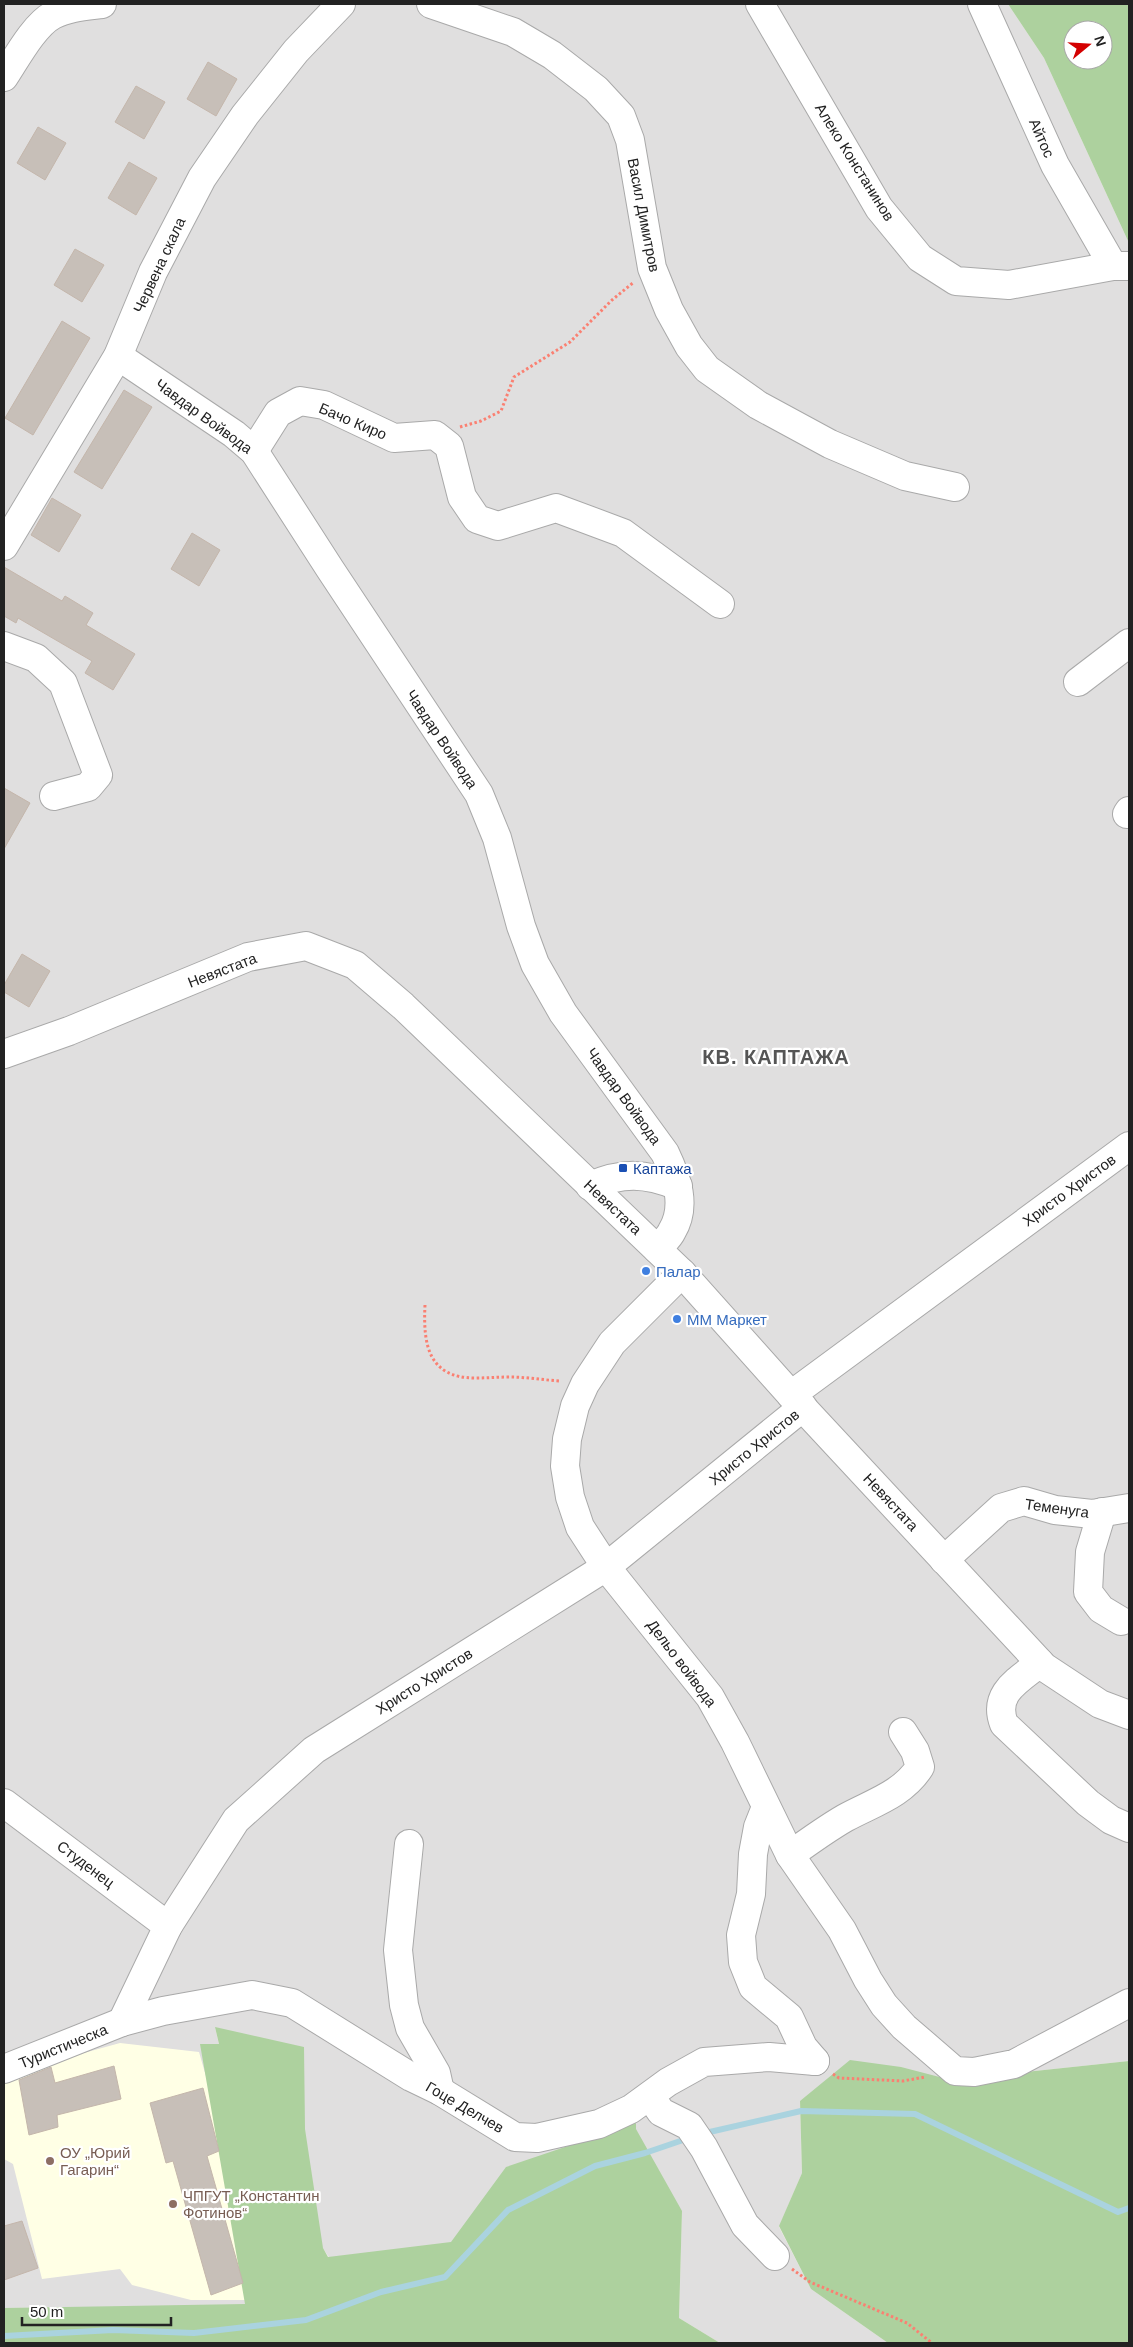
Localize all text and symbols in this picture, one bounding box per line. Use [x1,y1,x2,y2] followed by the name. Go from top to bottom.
[1063,20,1113,70] north arrow
[1091,34,1110,48] text: N
[812,100,898,224] street label: Алеко Констанинов
[1026,116,1058,161] street label: Айтос
[625,156,663,274] street label: Васил Димитров
[129,214,189,315] street label: Червена скала
[152,375,256,457] street label: Чавдар Войвода
[317,399,389,443] street label: Бачо Киро
[403,686,482,792] street label: Чавдар Войвода
[185,949,259,991] street label: Невястата
[583,1044,665,1148] street label: Чавдар Войвода
[702,1046,850,1068] district label: КВ. КАПТАЖА
[1019,1151,1119,1229] street label: Христо Христов
[633,1160,692,1177] place label: Каптажа
[617,1162,629,1174] marker: Каптажа
[581,1176,646,1238] street label: Невястата
[656,1263,701,1280] place label: Палар
[640,1265,652,1277] marker: Палар
[687,1311,767,1328] place label: ММ Маркет
[671,1313,683,1325] marker: ММ Маркет
[706,1406,802,1488] street label: Христо Христов
[860,1470,922,1535] street label: Невястата
[1024,1495,1091,1521] street label: Теменуга
[644,1616,721,1710] street label: Дельо войвода
[373,1644,475,1718] street label: Христо Христов
[54,1837,118,1891] street label: Студенец
[16,2020,110,2071] street label: Туристическа
[423,2078,507,2136] street label: Гоце Делчев
[60,2144,130,2178] place label: ОУ „Юрий Гагарин“
[44,2155,56,2167] marker: ОУ „Юрий Гагарин“
[183,2187,319,2221] place label: ЧПГУТ „Константин Фотинов“
[167,2198,179,2210] marker: ЧПГУТ „Константин Фотинов“
[22,2294,171,2326] scale bar
[30,2303,63,2320] text: 50 m

